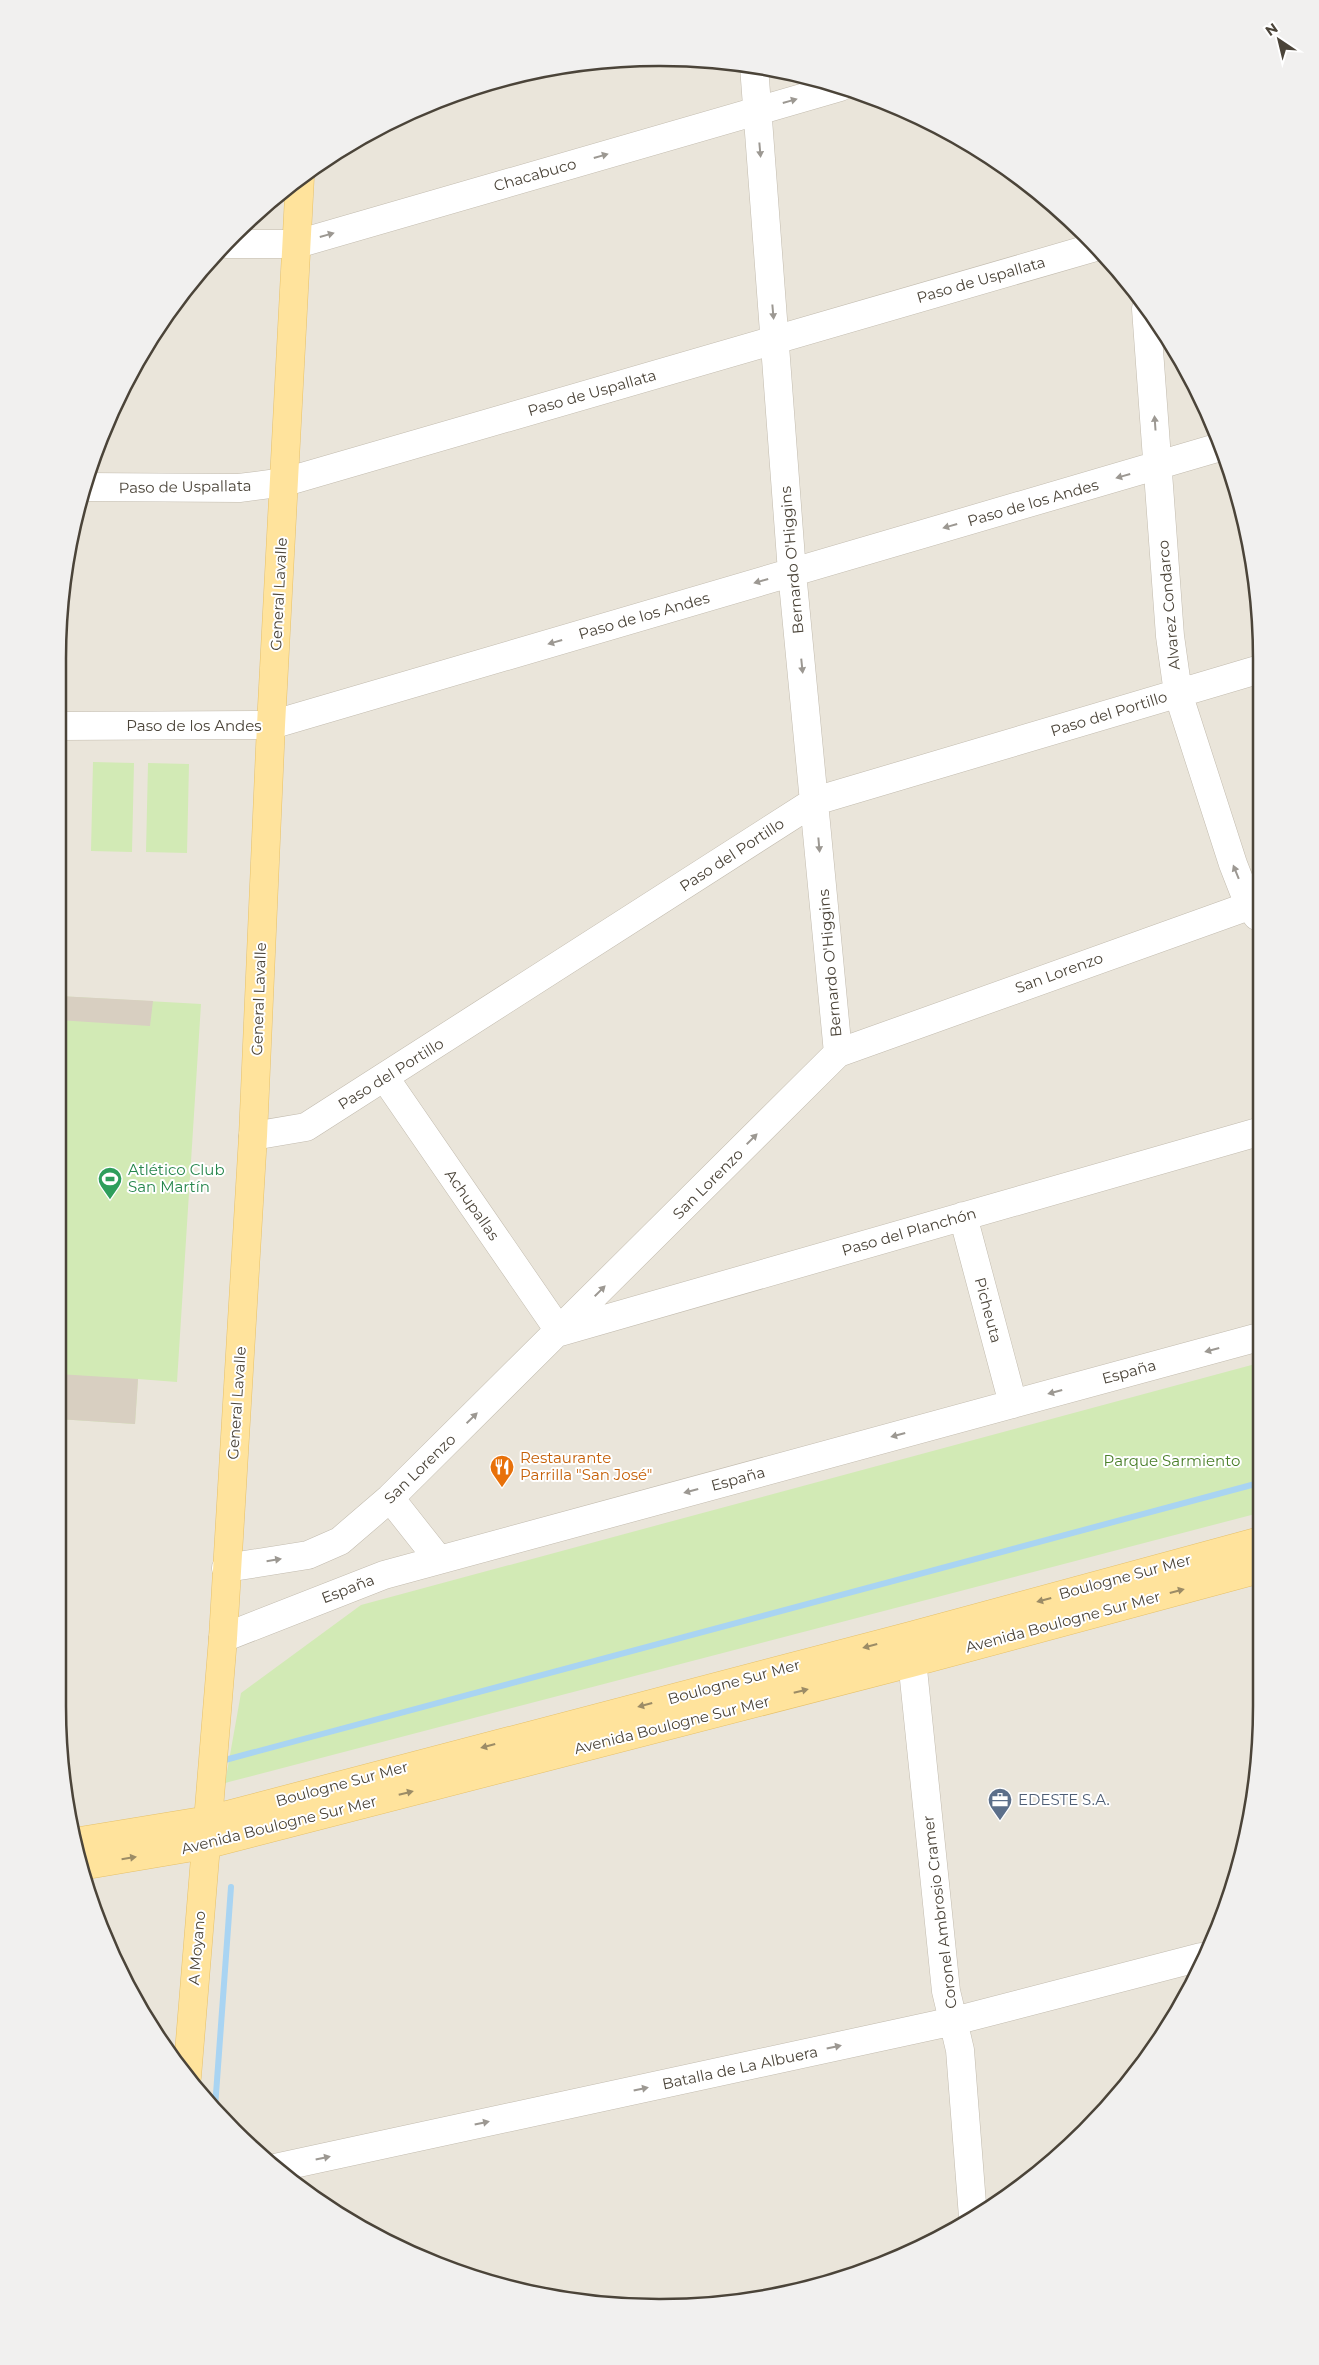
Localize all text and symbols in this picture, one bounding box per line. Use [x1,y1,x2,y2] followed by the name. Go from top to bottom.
[1254,15,1304,65] north arrow
[1262,19,1281,40] text: N
[783,97,798,105] one-way arrow
[757,142,765,158] one-way arrow
[593,152,608,160] one-way arrow
[491,154,578,195] street label: Chacabuco
[320,231,335,239] one-way arrow
[914,252,1047,307] street label: Paso de Uspallata
[770,304,778,320] one-way arrow
[525,365,658,420] street label: Paso de Uspallata
[1150,414,1158,430] one-way arrow
[1116,473,1131,481] one-way arrow
[965,475,1101,530] street label: Paso de los Andes
[118,476,252,497] street label: Paso de Uspallata
[776,485,807,635] street label: Bernardo O'Higgins
[943,523,958,531] one-way arrow
[266,537,291,651] street label: General Lavalle
[1153,539,1184,671] street label: Alvarez Condarco
[753,578,768,586] one-way arrow
[576,588,712,643] street label: Paso de los Andes
[547,639,562,647] one-way arrow
[798,658,806,674] one-way arrow
[1048,687,1170,740] street label: Paso del Portillo
[126,716,262,735] street label: Paso de los Andes
[676,814,788,896] street label: Paso del Portillo
[815,837,823,853] one-way arrow
[1232,865,1239,880] one-way arrow
[814,888,845,1038] street label: Bernardo O'Higgins
[247,942,270,1056] street label: General Lavalle
[1012,948,1105,997] street label: San Lorenzo
[334,1033,447,1114] street label: Paso del Portillo
[746,1133,758,1145] one-way arrow
[668,1144,747,1223] street label: San Lorenzo
[128,1160,225,1196] place label: Atlético Club San Martín
[441,1165,504,1244] street label: Achupallas
[97,1166,123,1200] sports icon: Atlético Club San Martín
[839,1203,978,1260] street label: Paso del Planchón
[971,1275,1006,1345] street label: Picheuta
[594,1285,606,1297] one-way arrow
[223,1346,250,1460] street label: General Lavalle
[1204,1346,1219,1354] one-way arrow
[1100,1355,1158,1388] street label: España
[1047,1389,1062,1397] one-way arrow
[466,1412,478,1424] one-way arrow
[380,1430,459,1508] street label: San Lorenzo
[891,1431,906,1439] one-way arrow
[520,1448,652,1484] place label: Restaurante Parrilla "San José"
[1104,1451,1240,1470] park label: Parque Sarmiento
[489,1454,515,1488] restaurant icon: Restaurante Parrilla "San José"
[709,1462,767,1495] street label: España
[683,1488,698,1496] one-way arrow
[1057,1550,1193,1603] street label: Boulogne Sur Mer
[267,1556,283,1564] one-way arrow
[319,1570,377,1607] street label: España
[963,1586,1162,1657] street label: Avenida Boulogne Sur Mer
[1170,1587,1185,1595] one-way arrow
[1036,1596,1051,1604] one-way arrow
[862,1643,877,1651] one-way arrow
[666,1655,802,1708] street label: Boulogne Sur Mer
[793,1687,808,1695] one-way arrow
[572,1691,772,1758] street label: Avenida Boulogne Sur Mer
[637,1701,652,1709] one-way arrow
[480,1743,495,1751] one-way arrow
[274,1757,410,1810] street label: Boulogne Sur Mer
[987,1787,1013,1821] office icon: EDESTE S.A.
[399,1789,414,1797] one-way arrow
[1018,1790,1110,1809] place label: EDESTE S.A.
[179,1791,379,1858] street label: Avenida Boulogne Sur Mer
[918,1814,961,2010] street label: Coronel Ambrosio Cramer
[121,1854,137,1862] one-way arrow
[184,1910,209,1986] street label: A Moyano
[660,2042,820,2093] street label: Batalla de La Albuera
[826,2043,841,2051] one-way arrow
[633,2085,648,2093] one-way arrow
[474,2119,489,2127] one-way arrow
[315,2153,331,2161] one-way arrow

